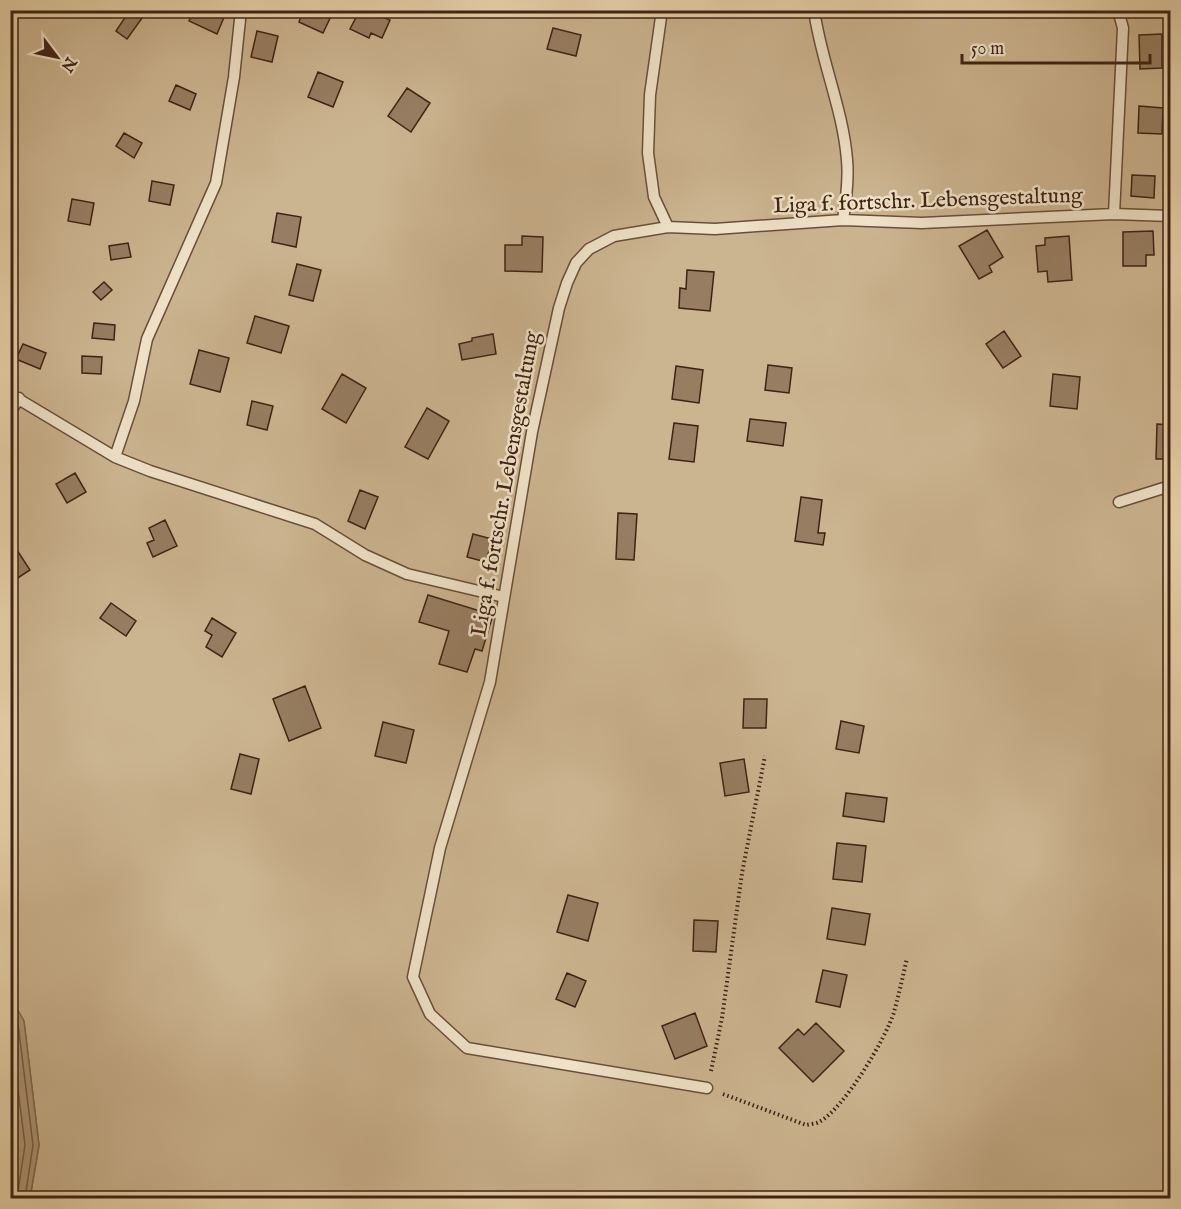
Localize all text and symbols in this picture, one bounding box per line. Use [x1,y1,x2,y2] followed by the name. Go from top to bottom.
[27,27,87,87] north arrow
[962,27,1150,65] scale bar
[971,38,1004,61] text: 50 m
[56,52,81,75] text: N
[773,182,1084,220] street label: Liga f. fortschr. Lebensgestaltung
[465,328,547,639] street label: Liga f. fortschr. Lebensgestaltung

